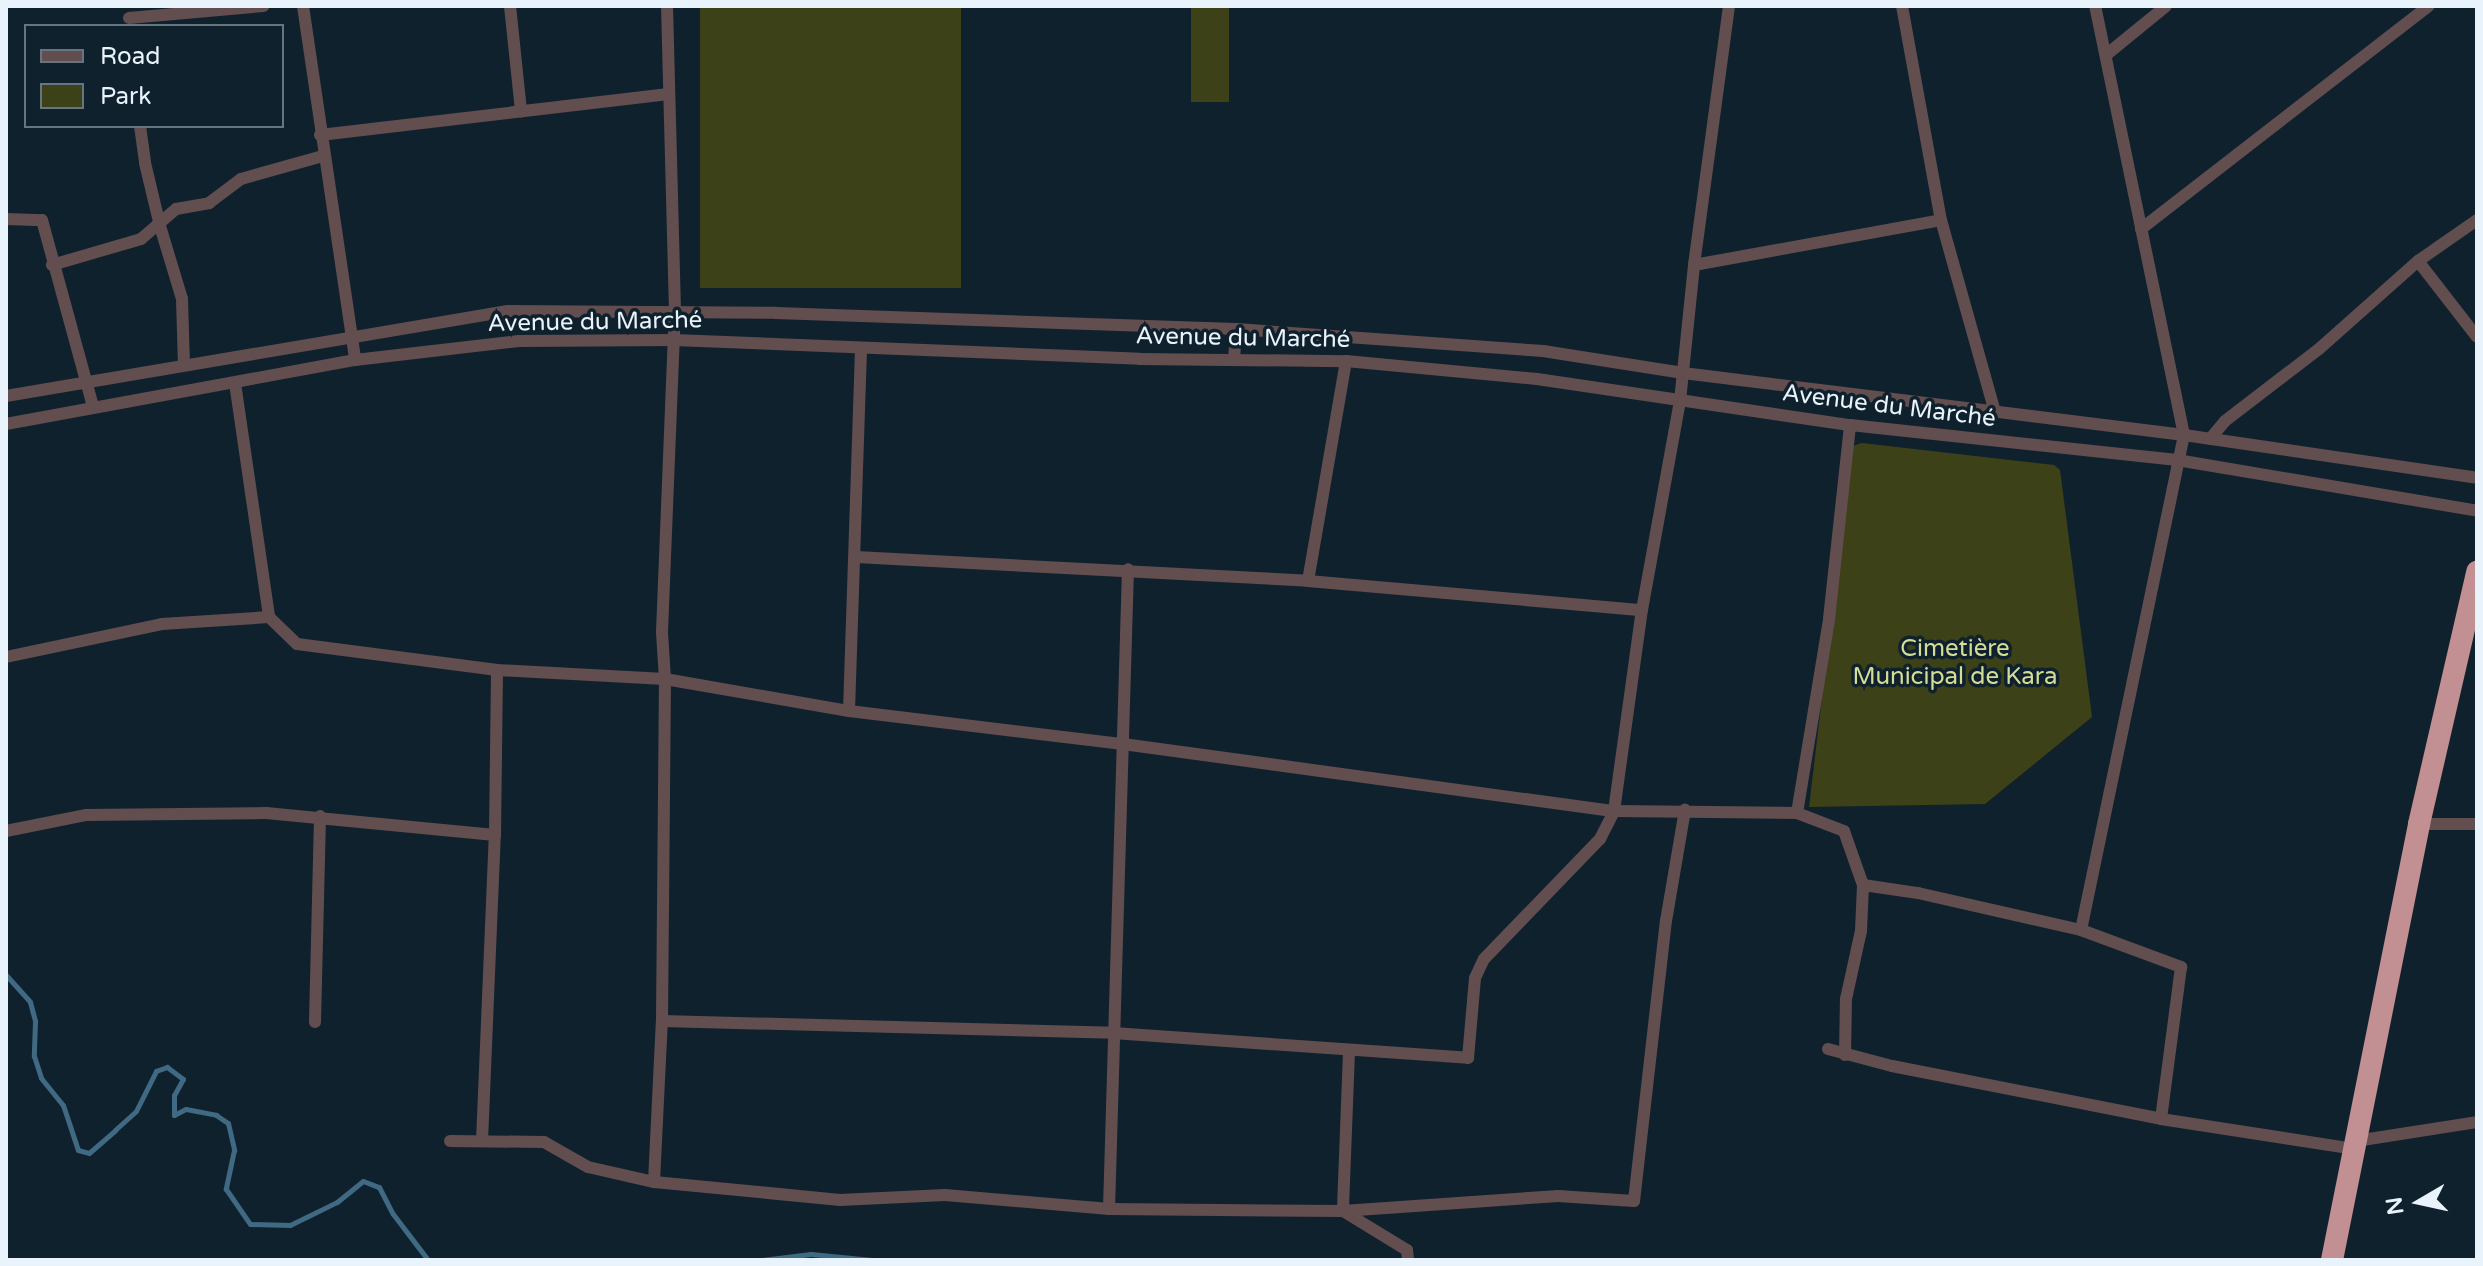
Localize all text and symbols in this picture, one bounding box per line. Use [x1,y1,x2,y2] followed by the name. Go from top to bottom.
[24,24,284,128] legend
[100,42,160,71] text: Road
[100,82,151,111] text: Park
[487,306,703,338] street label: Avenue du Marché
[1135,322,1351,354] street label: Avenue du Marché
[1781,379,1997,433] street label: Avenue du Marché
[1853,635,2057,691] park label: Cimetière Municipal de Kara
[2379,1162,2459,1242] north arrow
[2381,1195,2410,1217] text: N

